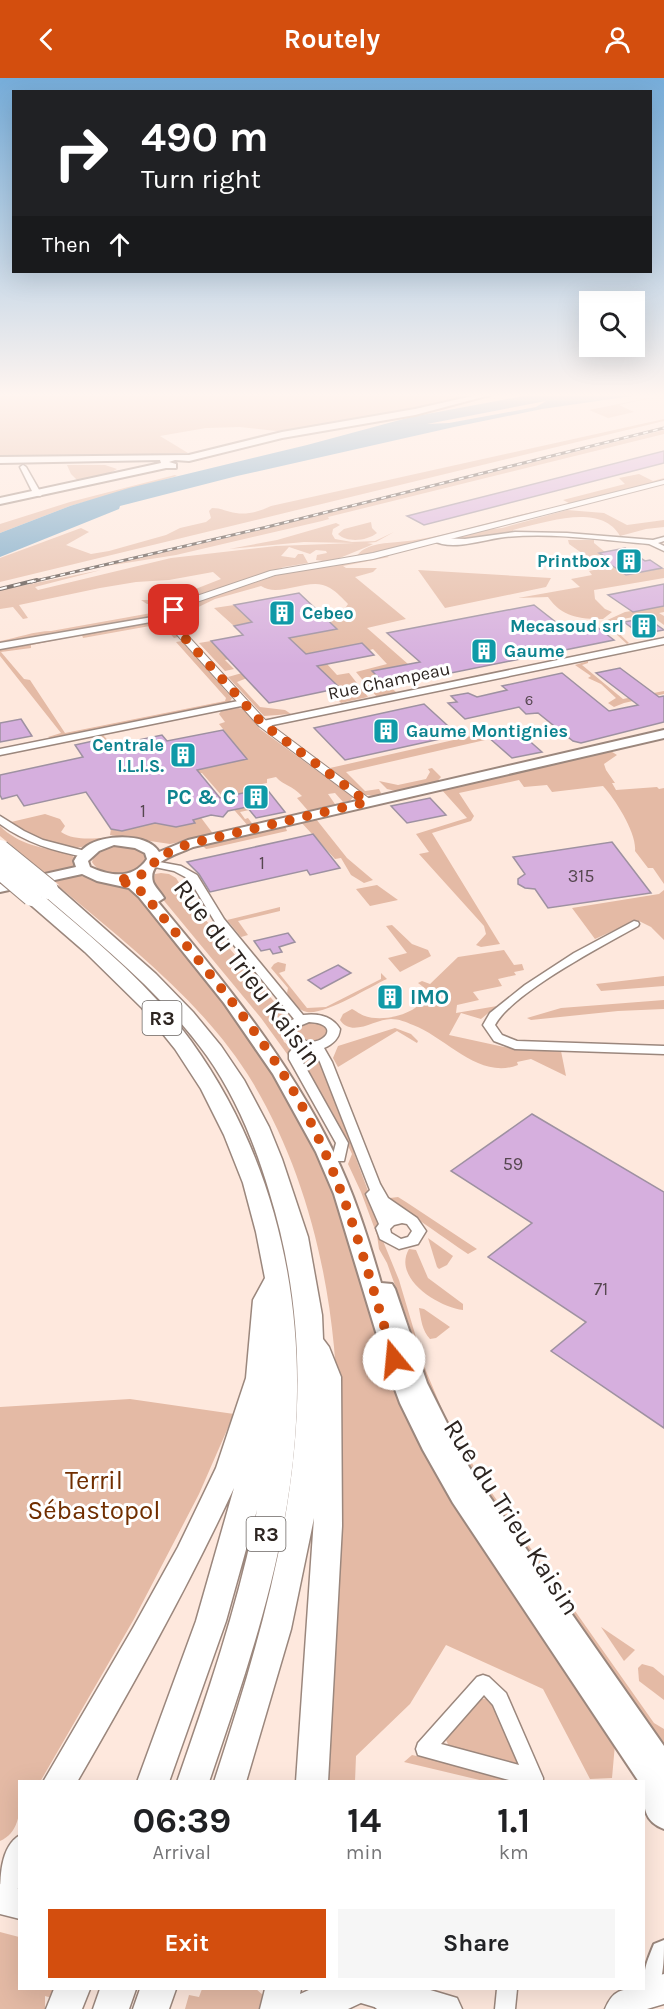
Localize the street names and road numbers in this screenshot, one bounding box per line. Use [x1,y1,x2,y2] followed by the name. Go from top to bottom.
[326,657,452,705] street label: Rue Champeau
[167,873,328,1073] street label: Rue du Trieu Kaisin
[142,1001,182,1035] road number: R3
[437,1414,586,1621] street label: Rue du Trieu Kaisin
[246,1517,286,1551] road number: R3

